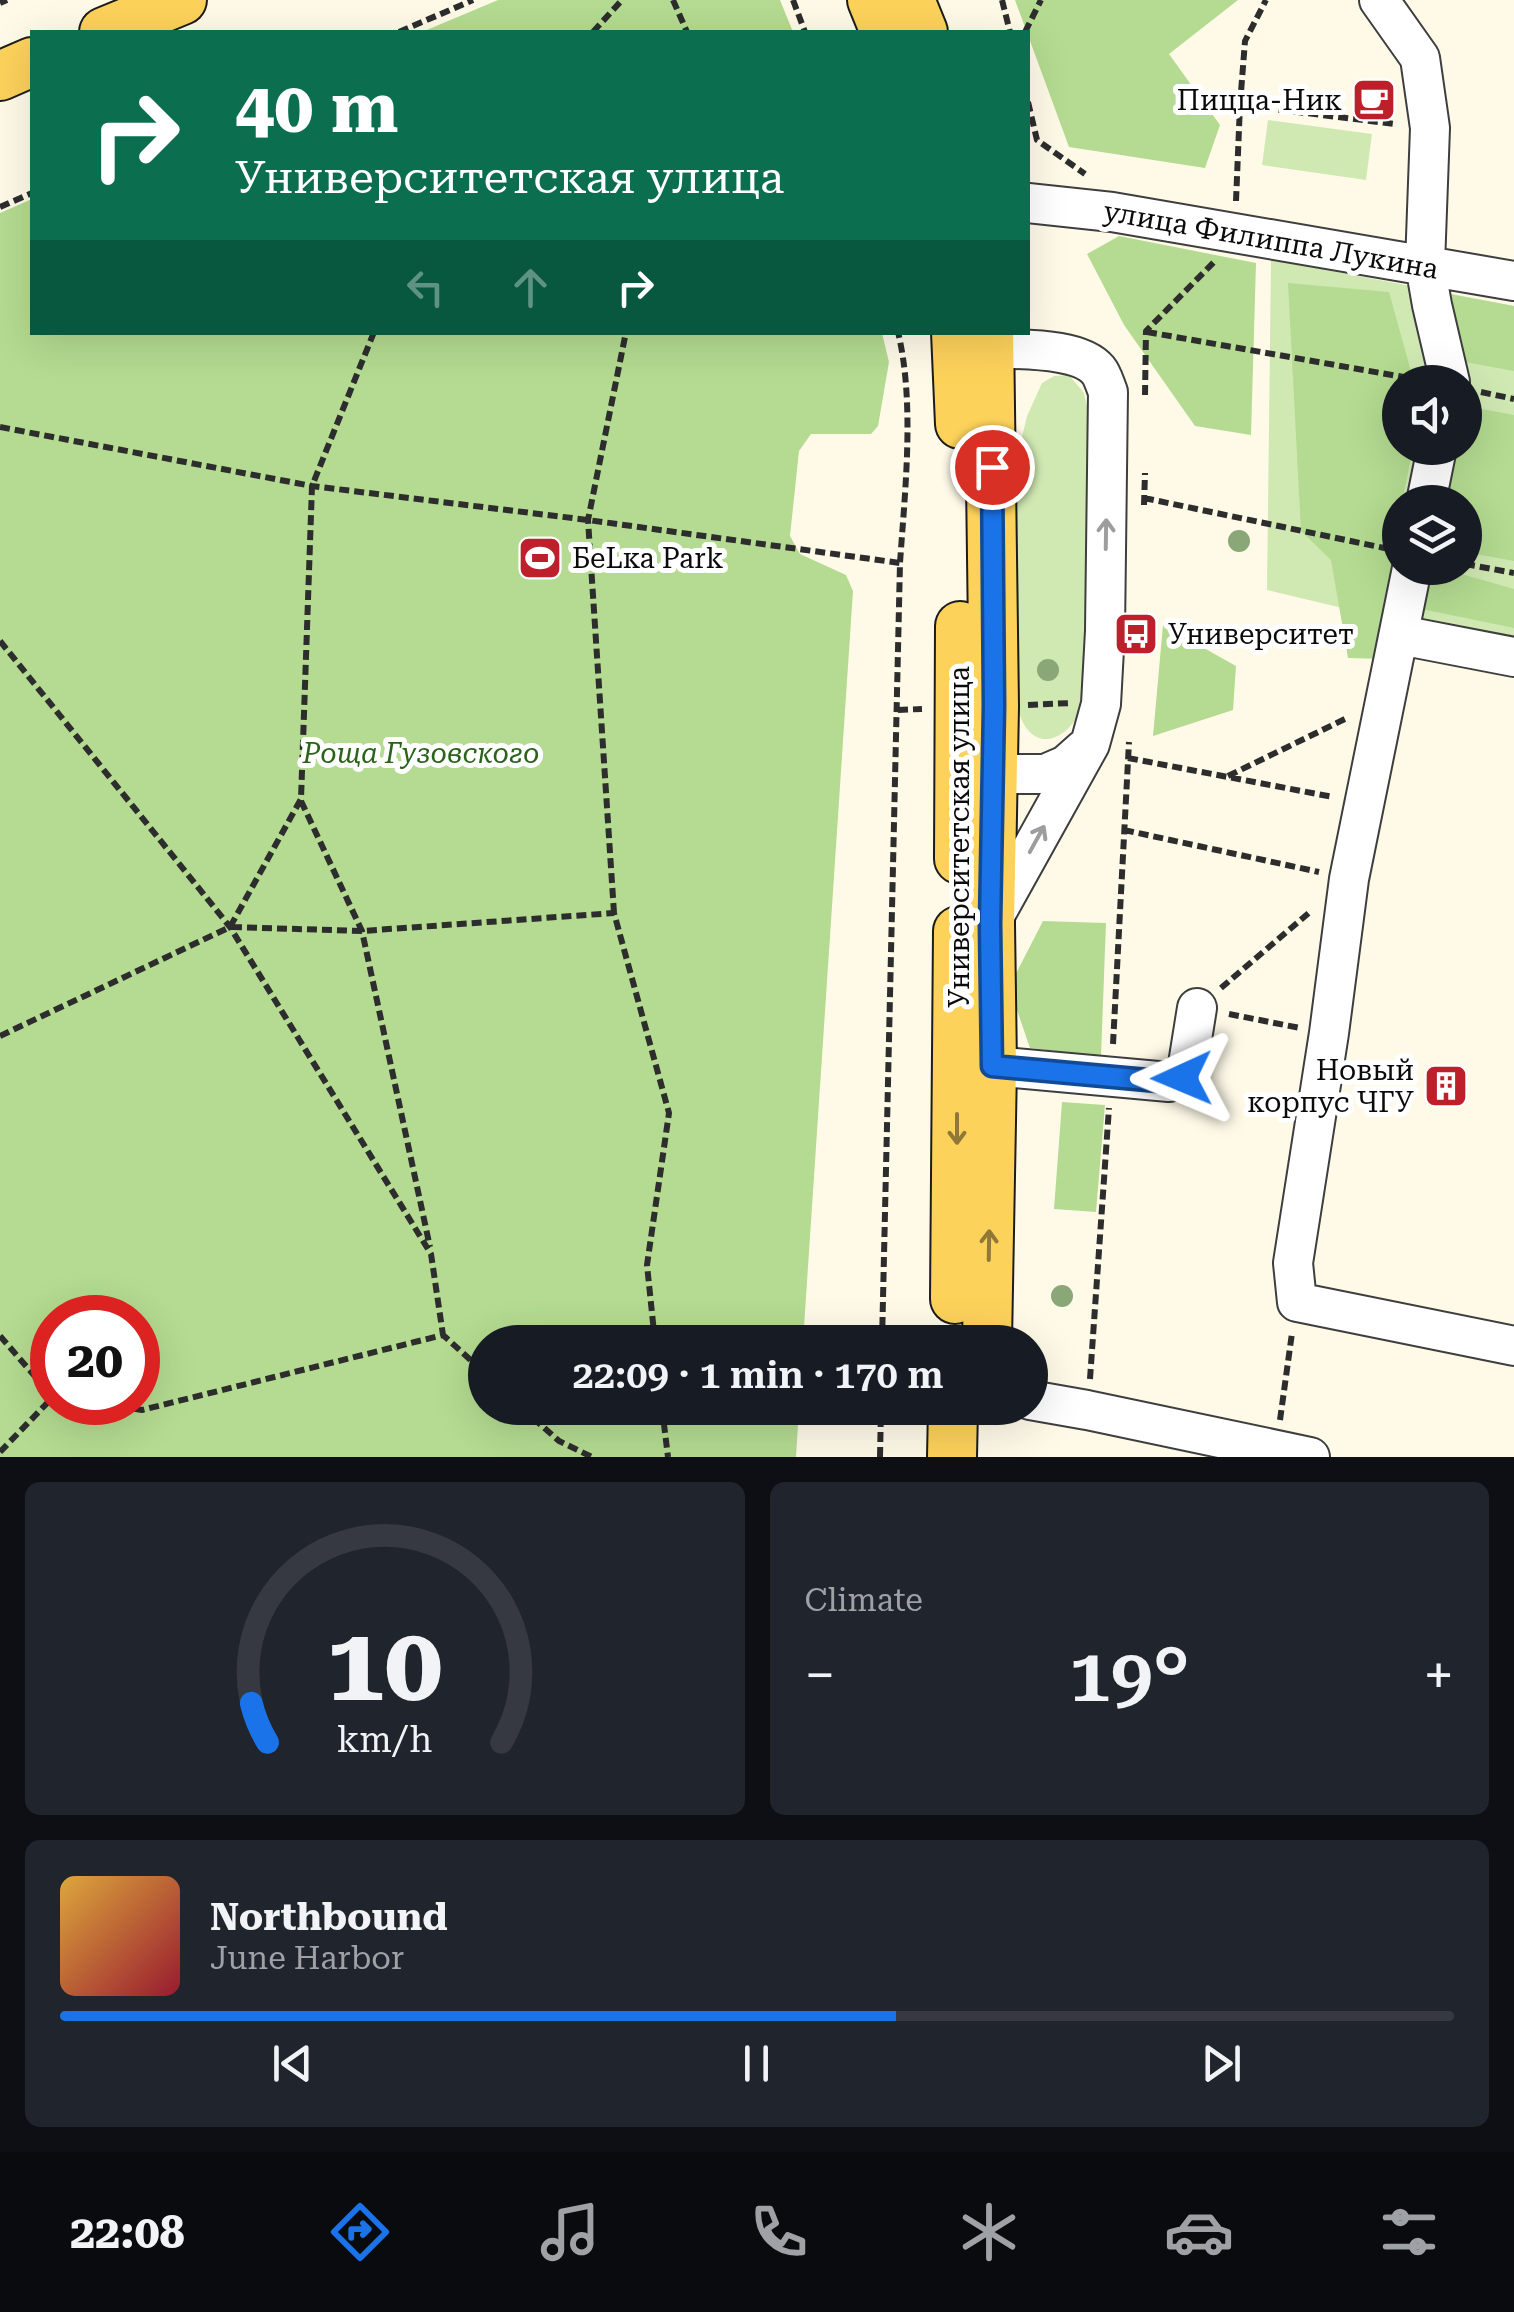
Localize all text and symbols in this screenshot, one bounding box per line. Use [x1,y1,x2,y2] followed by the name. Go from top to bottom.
[235,67,399,149] text: 40 m
[70,70,200,200] icon: right
[1351,77,1397,123] cafe icon: Пицца-Ник
[1177,84,1342,117] place label: Пицца-Ник
[235,151,784,204] text: Университетская улица
[1101,194,1441,286] street label: улица Филиппа Лукина
[398,260,453,315] icon: left
[503,260,558,315] icon: ahead
[608,260,663,315] icon: right
[1382,365,1482,585] map controls
[1382,365,1482,465] button: sound
[950,425,1035,510] pin
[965,440,1020,495] icon: arrive
[1382,485,1482,585] button: layers
[1096,518,1116,550] one-way arrow
[517,535,563,581] sports icon: БeLка Park
[572,542,724,575] place label: БeLка Park
[1113,611,1159,657] bus stop icon: Университет
[1168,618,1354,651] place label: Университет
[943,666,976,1008] street label: Университетская улица
[302,737,539,770] park label: Роща Гузовского
[1028,824,1048,854] one-way arrow
[1130,1026,1234,1130] position arrow
[1247,1054,1414,1119] place label: Новый корпус ЧГУ
[1423,1063,1469,1109] building icon: Новый корпус ЧГУ
[948,1112,966,1145] one-way arrow
[979,1230,998,1262] one-way arrow
[30,1295,160,1425] speed limit sign: 20
[573,1353,944,1397] text: 22:09 · 1 min · 170 m
[805,1581,923,1619] text: Climate
[327,1604,443,1725] text: 10
[1069,1631,1190,1719] text: 19°
[805,1643,835,1707] text: −
[1423,1643,1454,1707] text: +
[337,1719,433,1761] text: km/h
[210,1895,448,1939] text: Northbound
[210,1939,404,1977] text: June Harbor
[265,2036,320,2091] icon: previous
[729,2036,784,2091] icon: pause
[1194,2036,1249,2091] icon: next
[325,2197,395,2267] icon: directions
[535,2197,605,2267] icon: music
[744,2197,814,2267] icon: phone
[954,2197,1024,2267] icon: climate
[1164,2197,1234,2267] icon: car
[1374,2197,1444,2267] icon: filters
[70,2206,185,2259] text: 22:08

